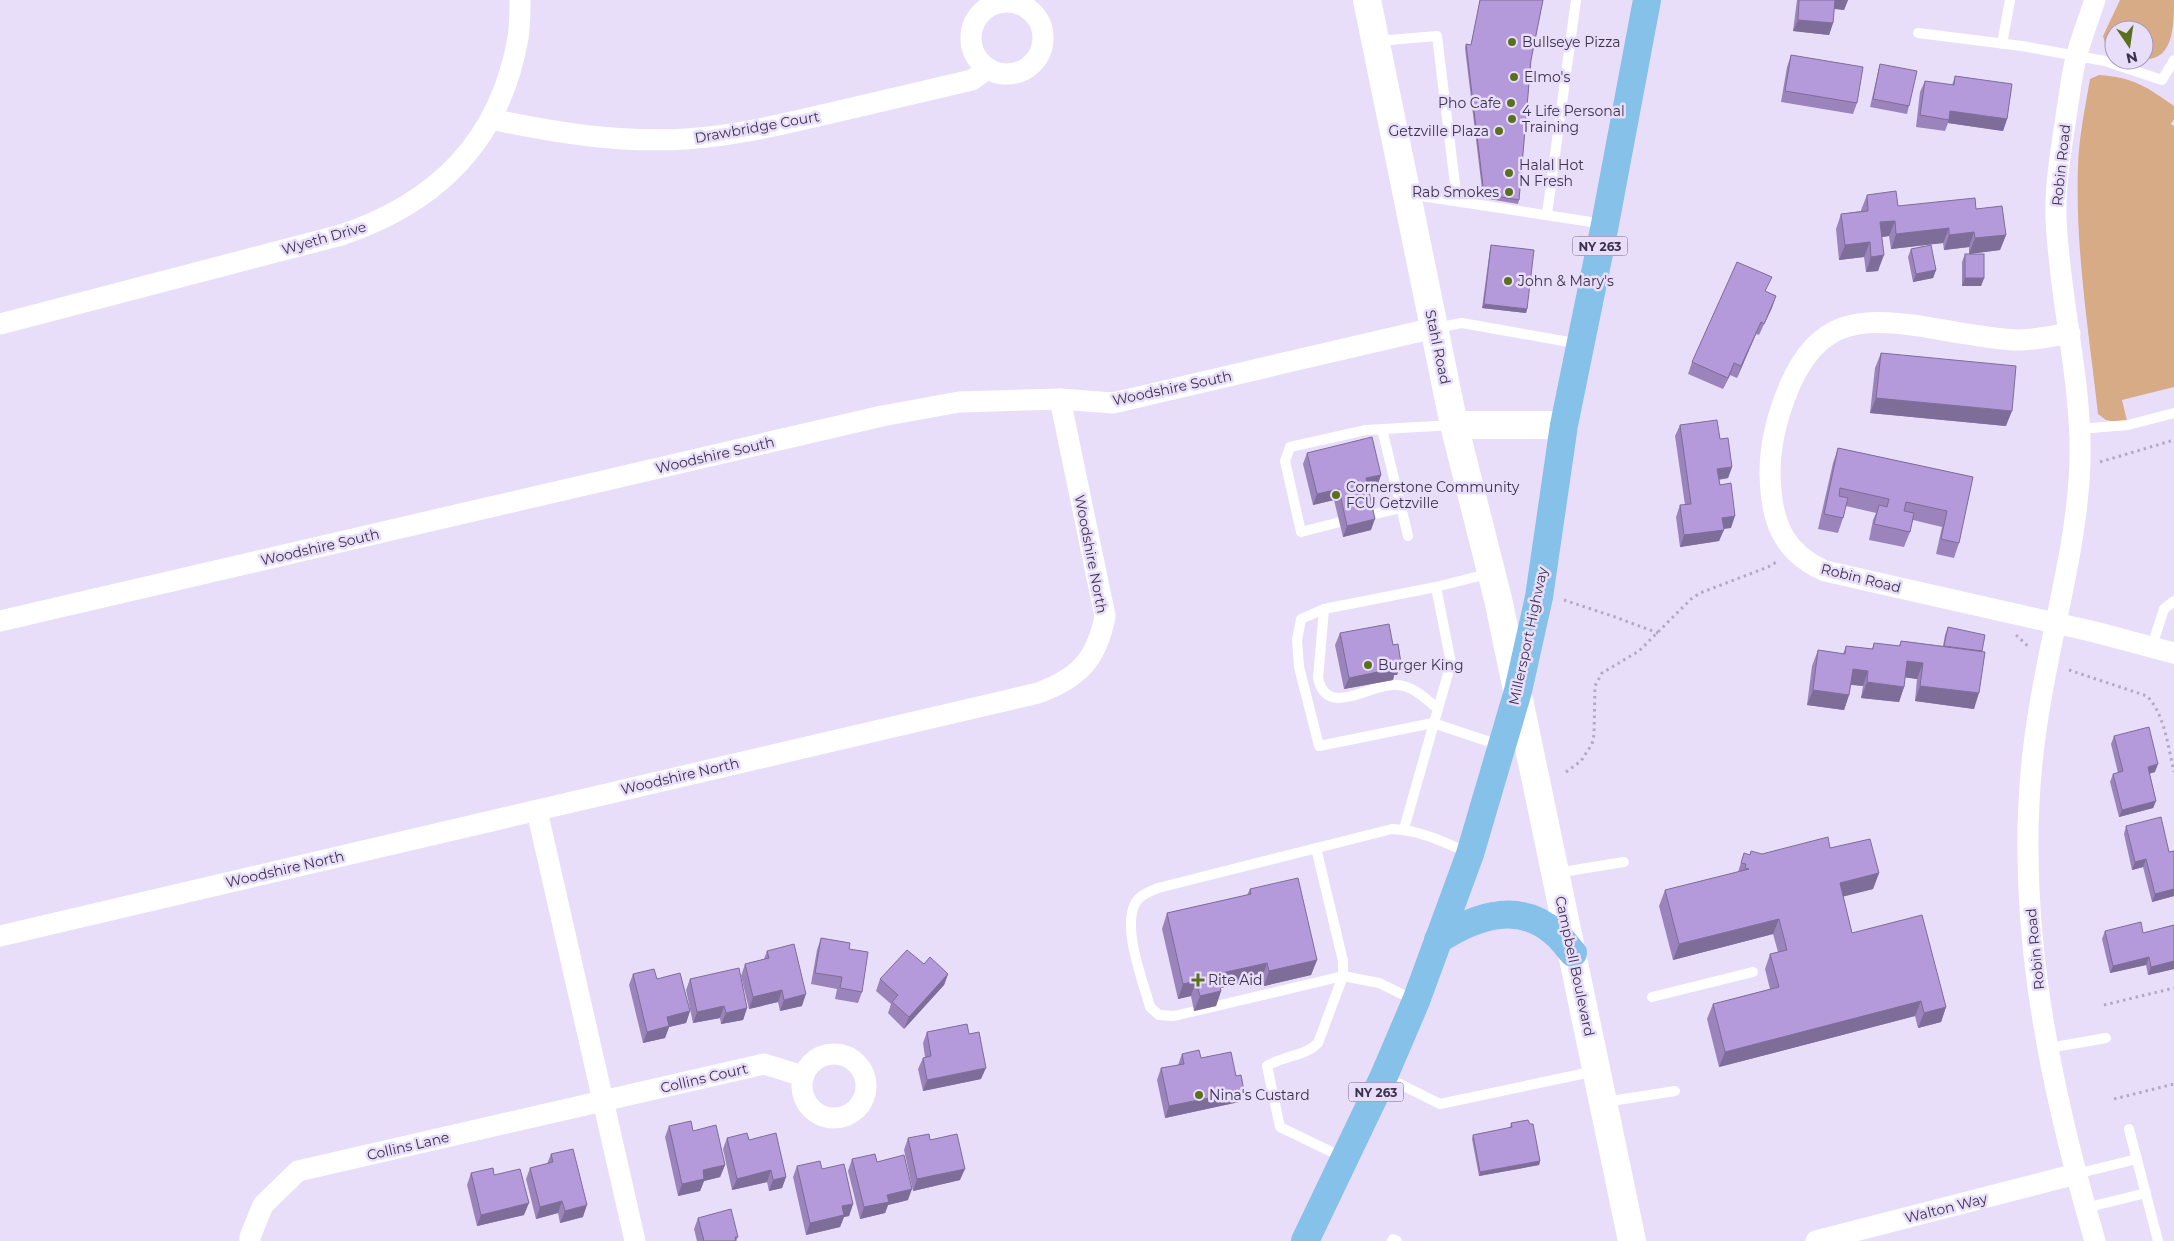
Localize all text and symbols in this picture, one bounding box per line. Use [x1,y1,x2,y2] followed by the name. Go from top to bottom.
[2104,20,2154,70] north arrow
[1522,33,1621,51] place label: Bullseye Pizza
[1506,36,1518,48] marker: Bullseye Pizza
[2124,48,2139,68] text: N
[1524,68,1570,86] place label: Elmo's
[1508,71,1520,83] marker: Elmo's
[1438,94,1501,112] place label: Pho Cafe
[1505,97,1517,109] marker: Pho Cafe
[1522,102,1625,136] place label: 4 Life Personal Training
[693,107,821,147] street label: Drawbridge Court
[1506,113,1518,125] marker: 4 Life Personal Training
[1389,122,1489,140] place label: Getzville Plaza
[2048,123,2074,207] street label: Robin Road
[1493,125,1505,137] marker: Getzville Plaza
[1519,156,1584,190] place label: Halal Hot N Fresh
[1503,167,1515,179] marker: Halal Hot N Fresh
[1412,183,1499,201] place label: Rab Smokes
[1503,186,1515,198] marker: Rab Smokes
[280,217,368,259] street label: Wyeth Drive
[1572,237,1628,256] road number: NY 263
[1517,272,1614,290] place label: John & Mary's
[1502,275,1514,287] marker: John & Mary's
[1421,308,1455,386] street label: Stahl Road
[1111,367,1233,409] street label: Woodshire South
[654,433,776,477] street label: Woodshire South
[1346,478,1520,512] place label: Cornerstone Community FCU Getzville
[1330,489,1342,501] marker: Cornerstone Community FCU Getzville
[1071,493,1111,615] street label: Woodshire North
[259,525,381,569] street label: Woodshire South
[1819,559,1903,597] street label: Robin Road
[1505,565,1552,707] street label: Millersport Highway
[1378,656,1464,674] place label: Burger King
[1362,659,1374,671] marker: Burger King
[619,754,741,798] street label: Woodshire North
[224,847,346,891] street label: Woodshire North
[1551,894,1599,1038] street label: Campbell Boulevard
[2022,907,2048,991] street label: Robin Road
[1208,971,1263,989] place label: Rite Aid
[1192,974,1204,986] marker: Rite Aid
[659,1059,750,1097] street label: Collins Court
[1348,1082,1404,1102] road number: NY 263
[1209,1086,1310,1104] place label: Nina's Custard
[1193,1089,1205,1101] marker: Nina's Custard
[365,1128,451,1164] street label: Collins Lane
[1903,1189,1990,1227] street label: Walton Way

